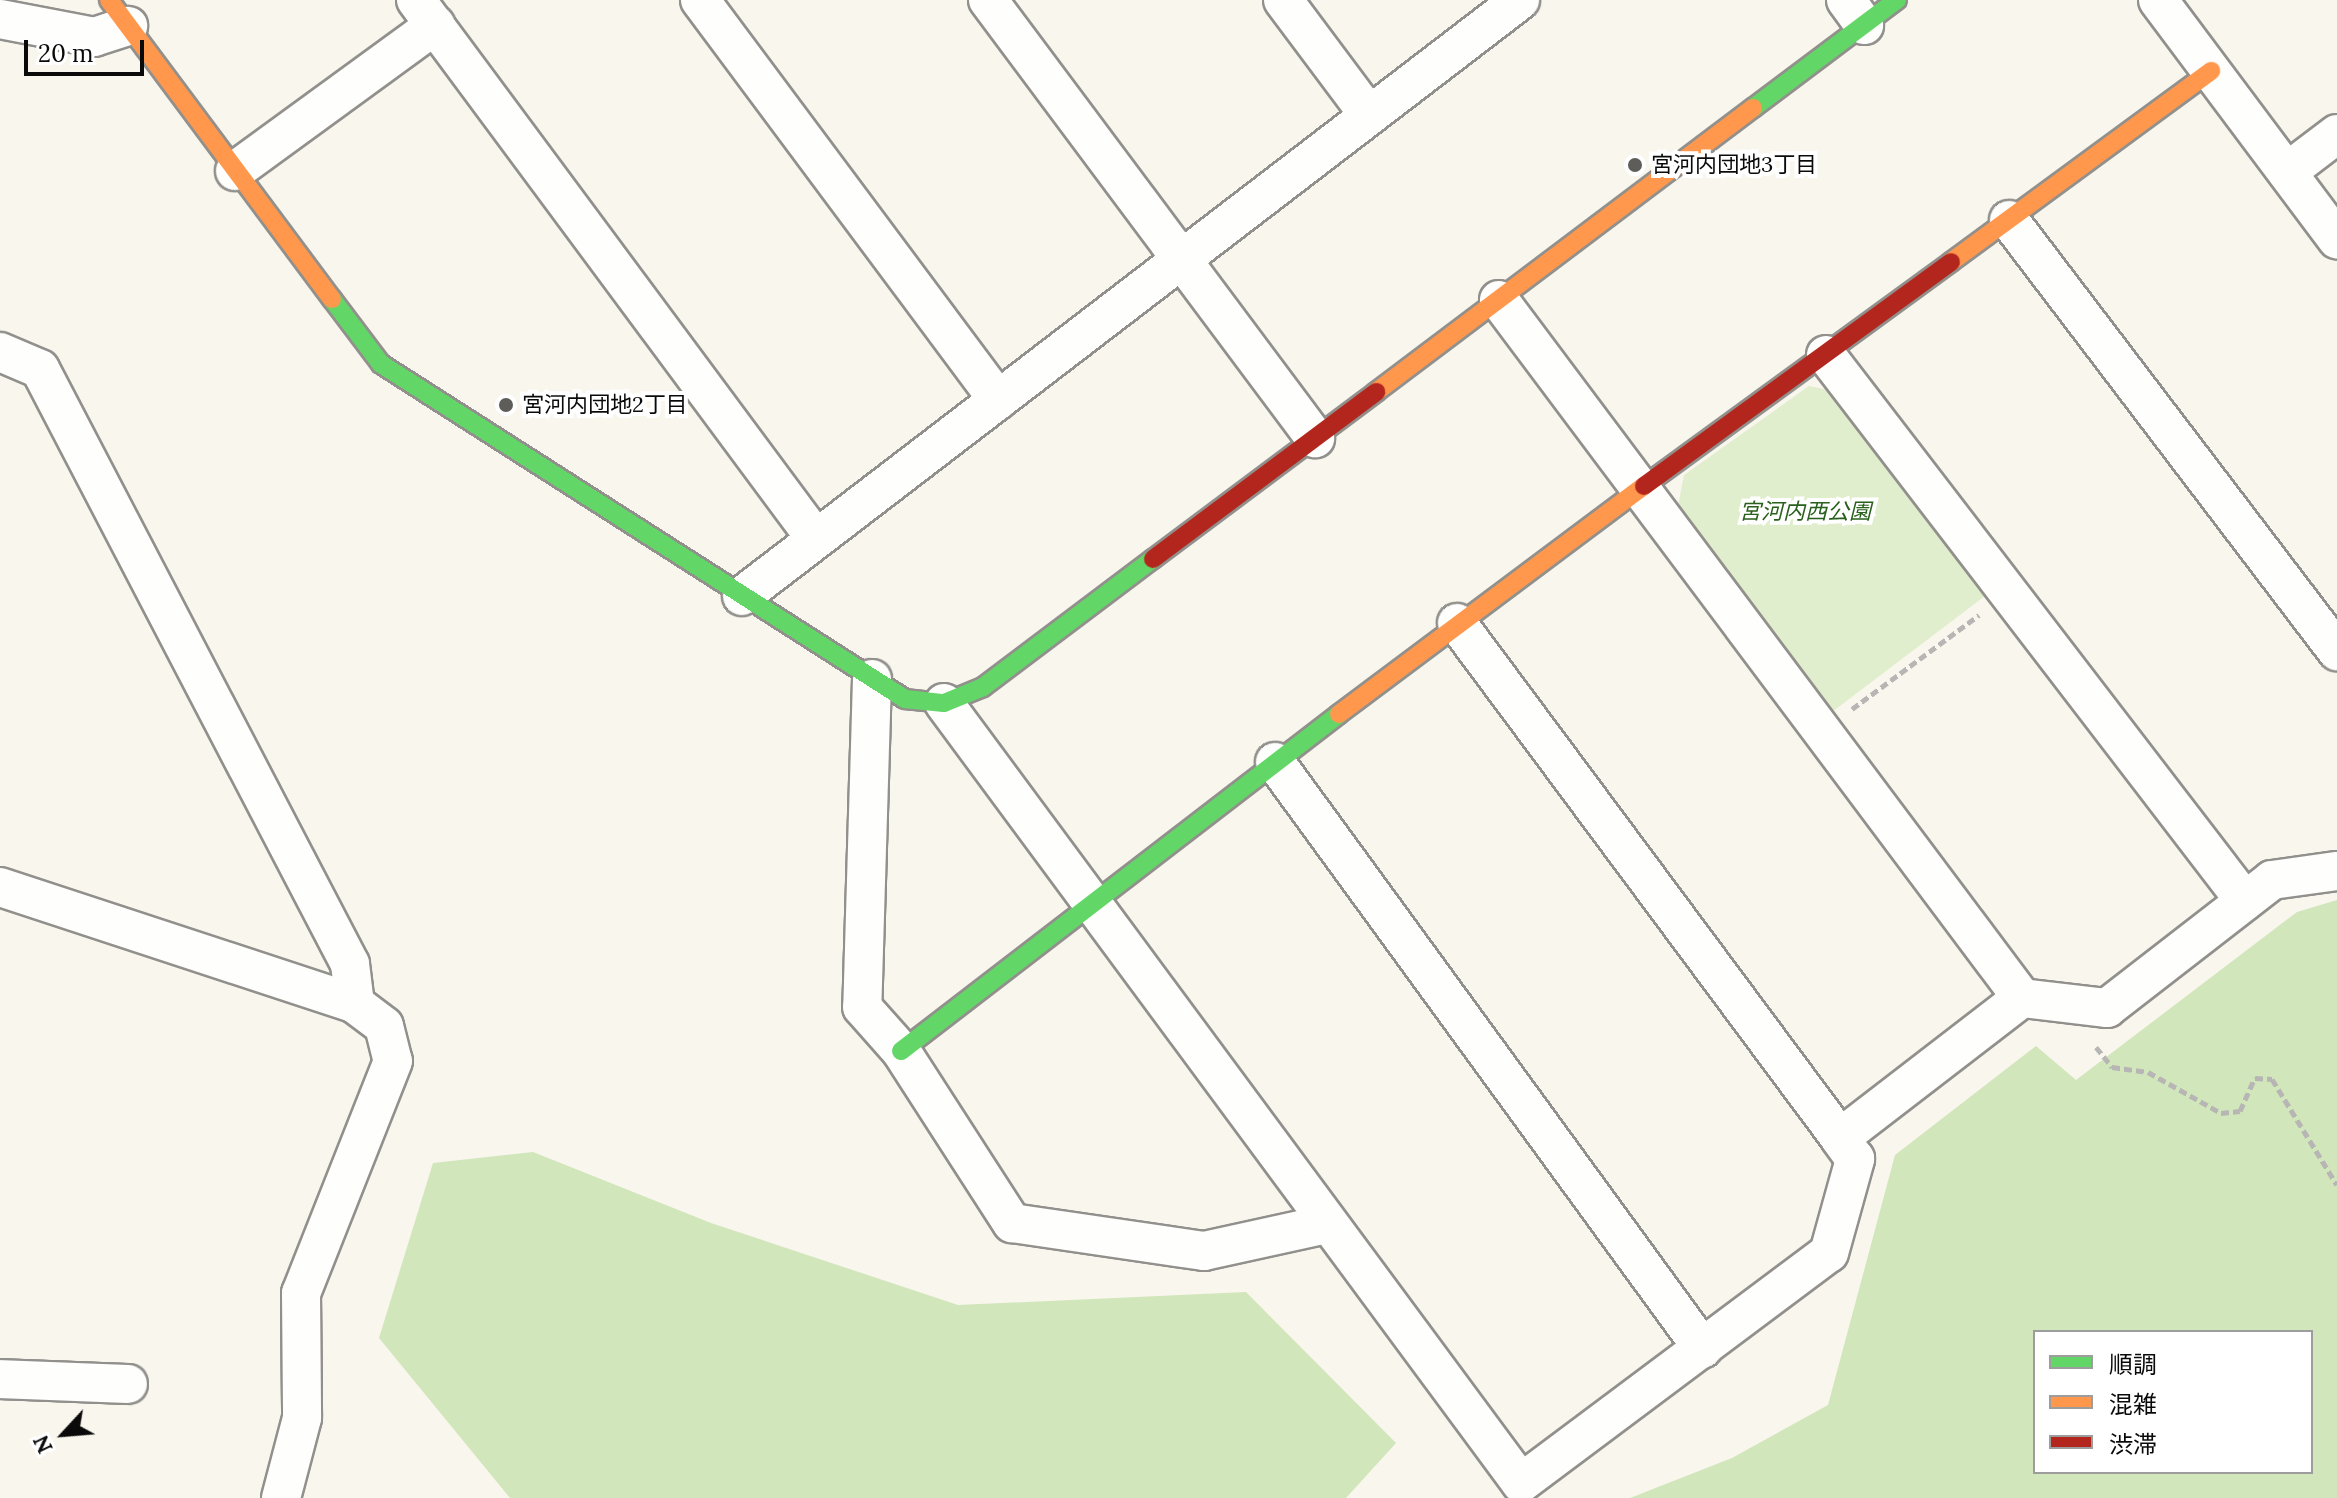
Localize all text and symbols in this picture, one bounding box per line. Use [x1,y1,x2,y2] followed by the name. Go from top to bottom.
[28,24,148,74] scale bar
[38,38,94,69] text: 20 m
[1651,152,1817,178] place label: 宮河内団地3丁目
[1626,156,1644,174] marker: 宮河内団地3丁目
[522,392,688,418] place label: 宮河内団地2丁目
[497,396,515,414] marker: 宮河内団地2丁目
[1739,499,1871,525] park label: 宮河内西公園
[2033,1330,2313,1474] legend
[2109,1349,2157,1380] text: 順調
[2109,1389,2157,1420] text: 混雑
[24,1394,104,1474] north arrow
[2109,1429,2157,1460] text: 渋滞
[26,1431,59,1458] text: N

